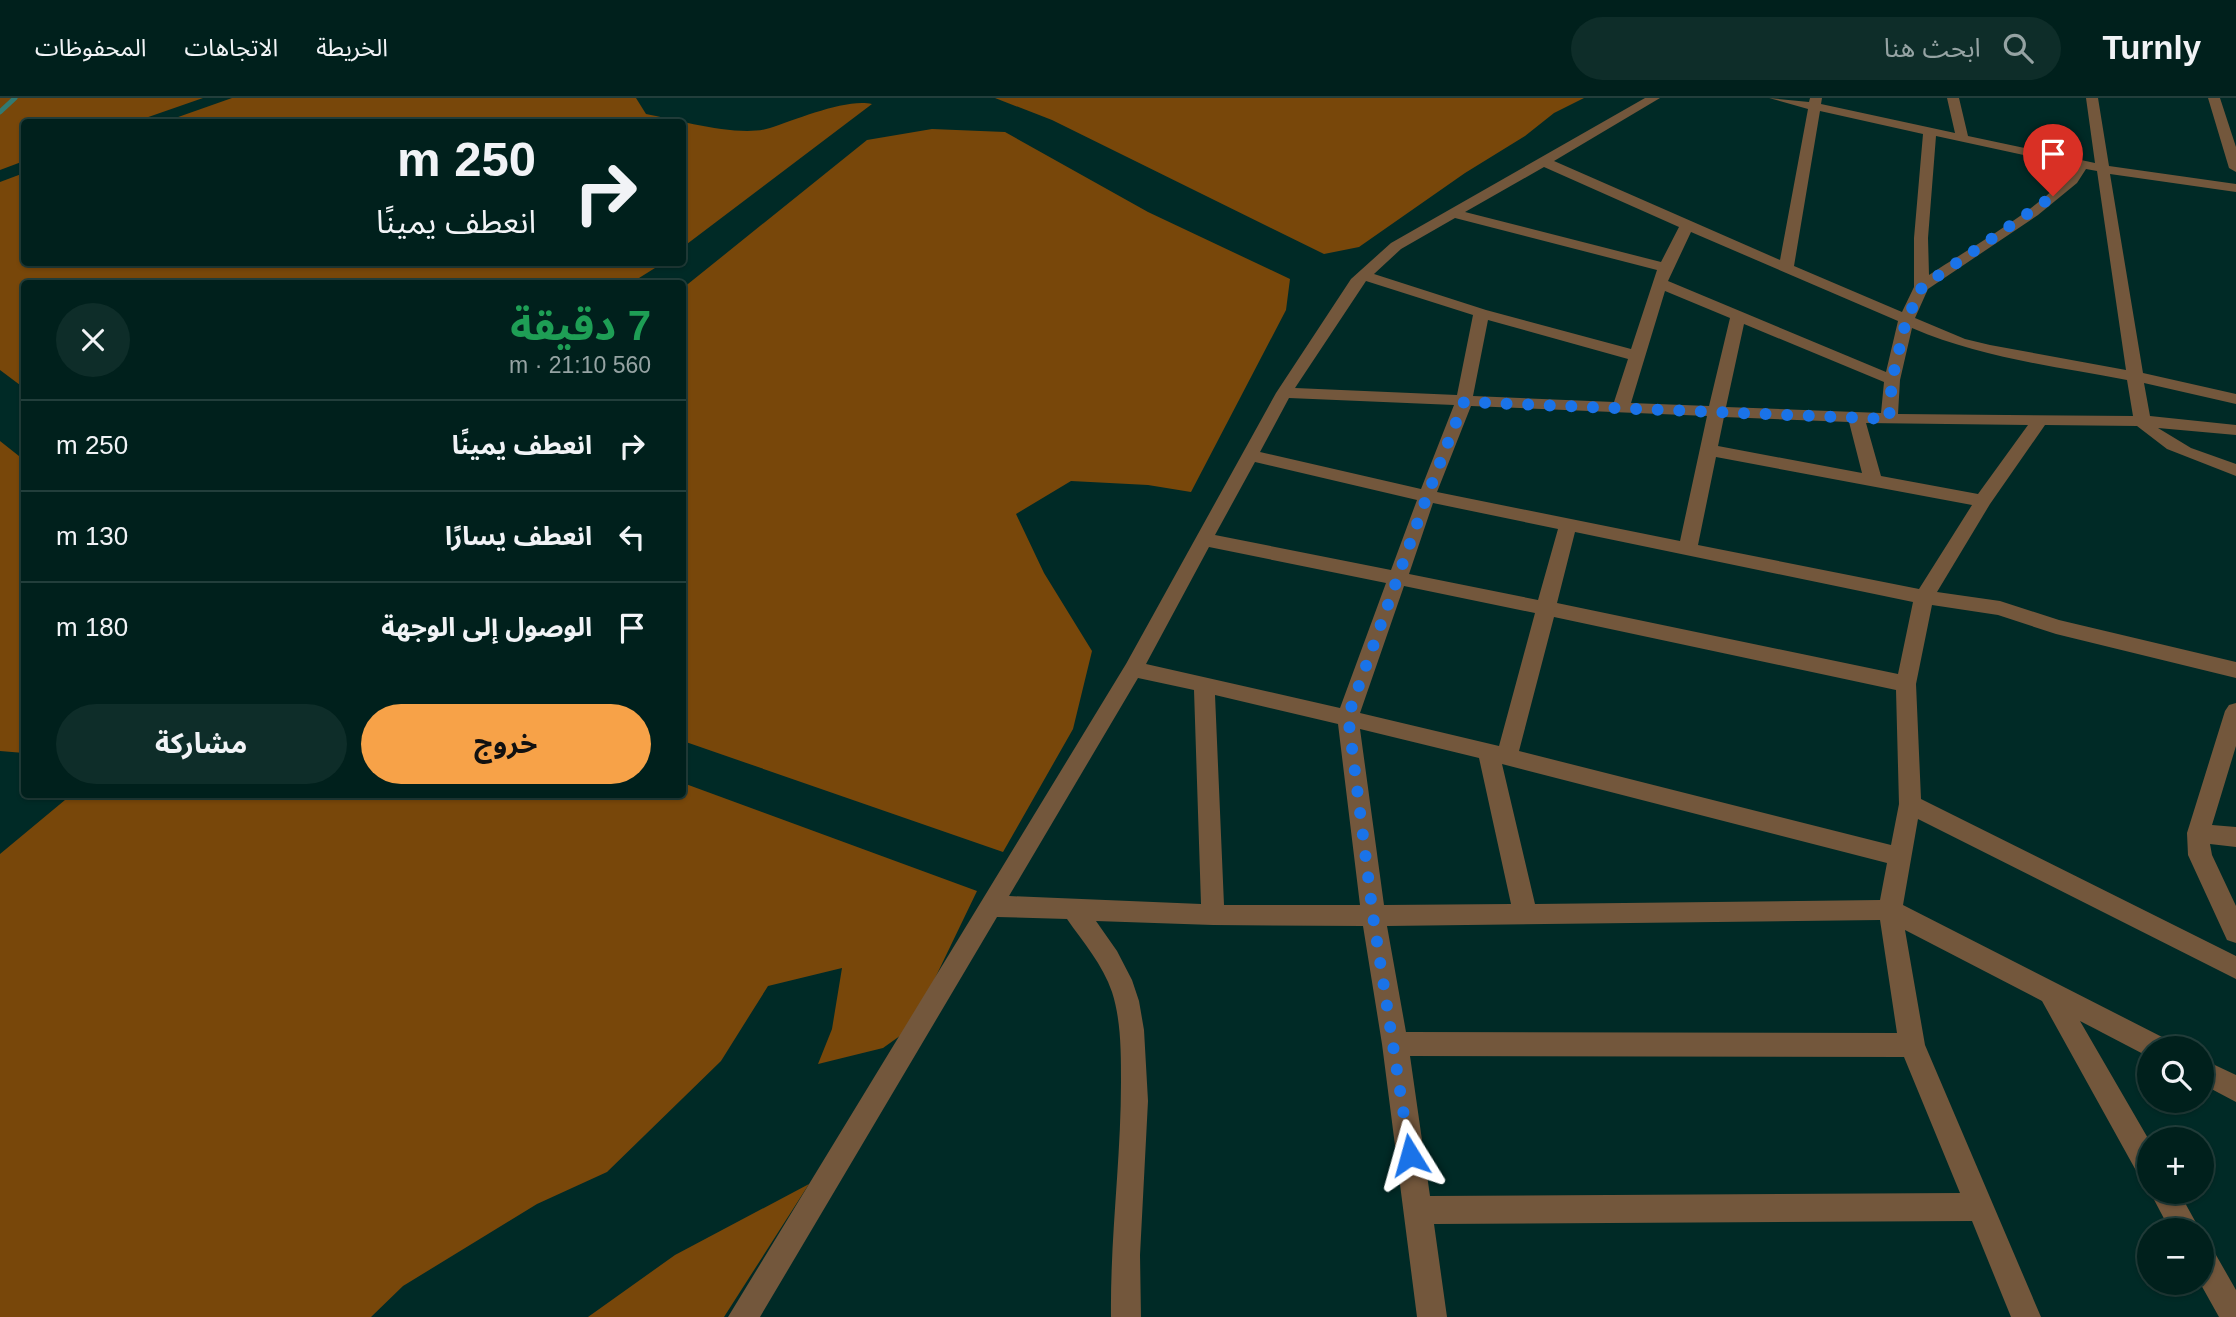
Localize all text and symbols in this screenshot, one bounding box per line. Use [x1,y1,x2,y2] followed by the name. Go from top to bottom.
[1571,17,2061,80] search box
[1999,29,2037,67] icon: search
[2103,29,2201,66] text: Turnly
[1884,33,1981,63] text: ابحث هنا
[35,34,146,61] text: المحفوظات
[184,34,278,61] text: الاتجاهات
[316,34,388,61] text: الخريطة
[2023,124,2083,196] pin
[397,132,536,186] text: 250 m
[2034,135,2072,173] icon: arrive
[560,147,651,238] icon: right
[376,204,536,240] text: انعطف يمينًا
[510,302,651,349] text: 7 دقيقة
[56,303,130,377] button: close
[509,352,651,378] text: 560 m · 21:10
[613,427,651,465] icon: right
[56,430,128,460] text: 250 m
[452,430,592,460] text: انعطف يمينًا
[613,518,651,556] icon: left
[56,521,128,551] text: 130 m
[445,521,592,551] text: انعطف يسارًا
[613,609,651,647] icon: arrive
[56,612,128,642] text: 180 m
[381,612,592,642] text: الوصول إلى الوجهة
[56,704,347,784] button: مشاركة
[361,704,651,784] button: خروج
[2137,1036,2214,1295] map controls
[2137,1036,2214,1113] button: search
[1373,1118,1447,1192] position arrow
[2137,1127,2214,1204] button: +
[2137,1218,2214,1295] button: −

